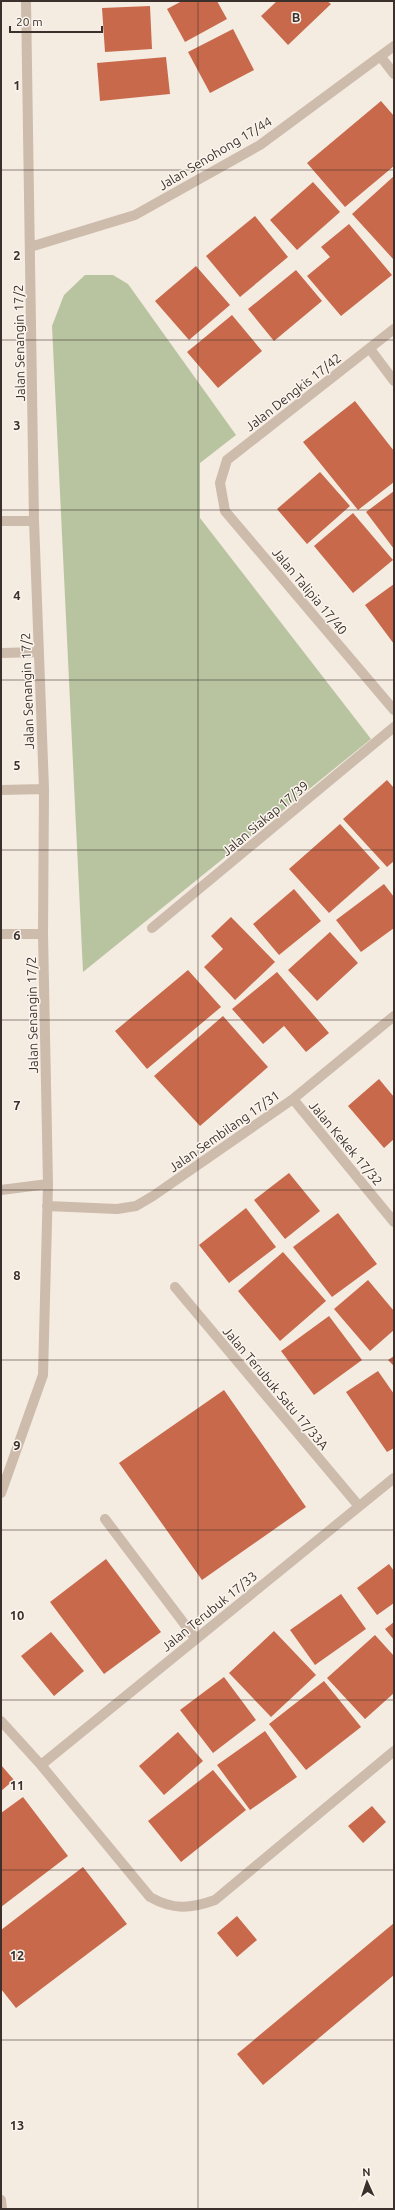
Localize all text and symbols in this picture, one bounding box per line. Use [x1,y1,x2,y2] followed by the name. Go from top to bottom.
[10,8,102,34] scale bar
[292,10,301,24] text: B
[16,15,43,28] text: 20 m
[13,78,21,92] text: 1
[156,114,274,192] street label: Jalan Senohong 17/44
[13,248,21,262] text: 2
[11,284,27,402] street label: Jalan Senangin 17/2
[242,350,344,434] street label: Jalan Dengkis 17/42
[13,418,21,432] text: 3
[270,545,350,637] street label: Jalan Talipia 17/40
[13,588,21,602] text: 4
[18,632,36,750] street label: Jalan Senangin 17/2
[13,758,21,772] text: 5
[219,778,311,858] street label: Jalan Siakap 17/39
[13,928,21,942] text: 6
[24,956,40,1074] street label: Jalan Senangin 17/2
[166,1088,282,1174] street label: Jalan Sembilang 17/31
[13,1098,21,1112] text: 7
[307,1098,385,1188] street label: Jalan Kekek 17/32
[13,1268,21,1282] text: 8
[221,1324,332,1453] street label: Jalan Terubuk Satu 17/33A
[13,1438,21,1452] text: 9
[159,1568,259,1654] street label: Jalan Terubuk 17/33
[10,1608,24,1622] text: 10
[10,1778,24,1792] text: 11
[10,1948,24,1962] text: 12
[10,2118,24,2132] text: 13
[347,2162,387,2202] north arrow
[362,2166,371,2178] text: N

